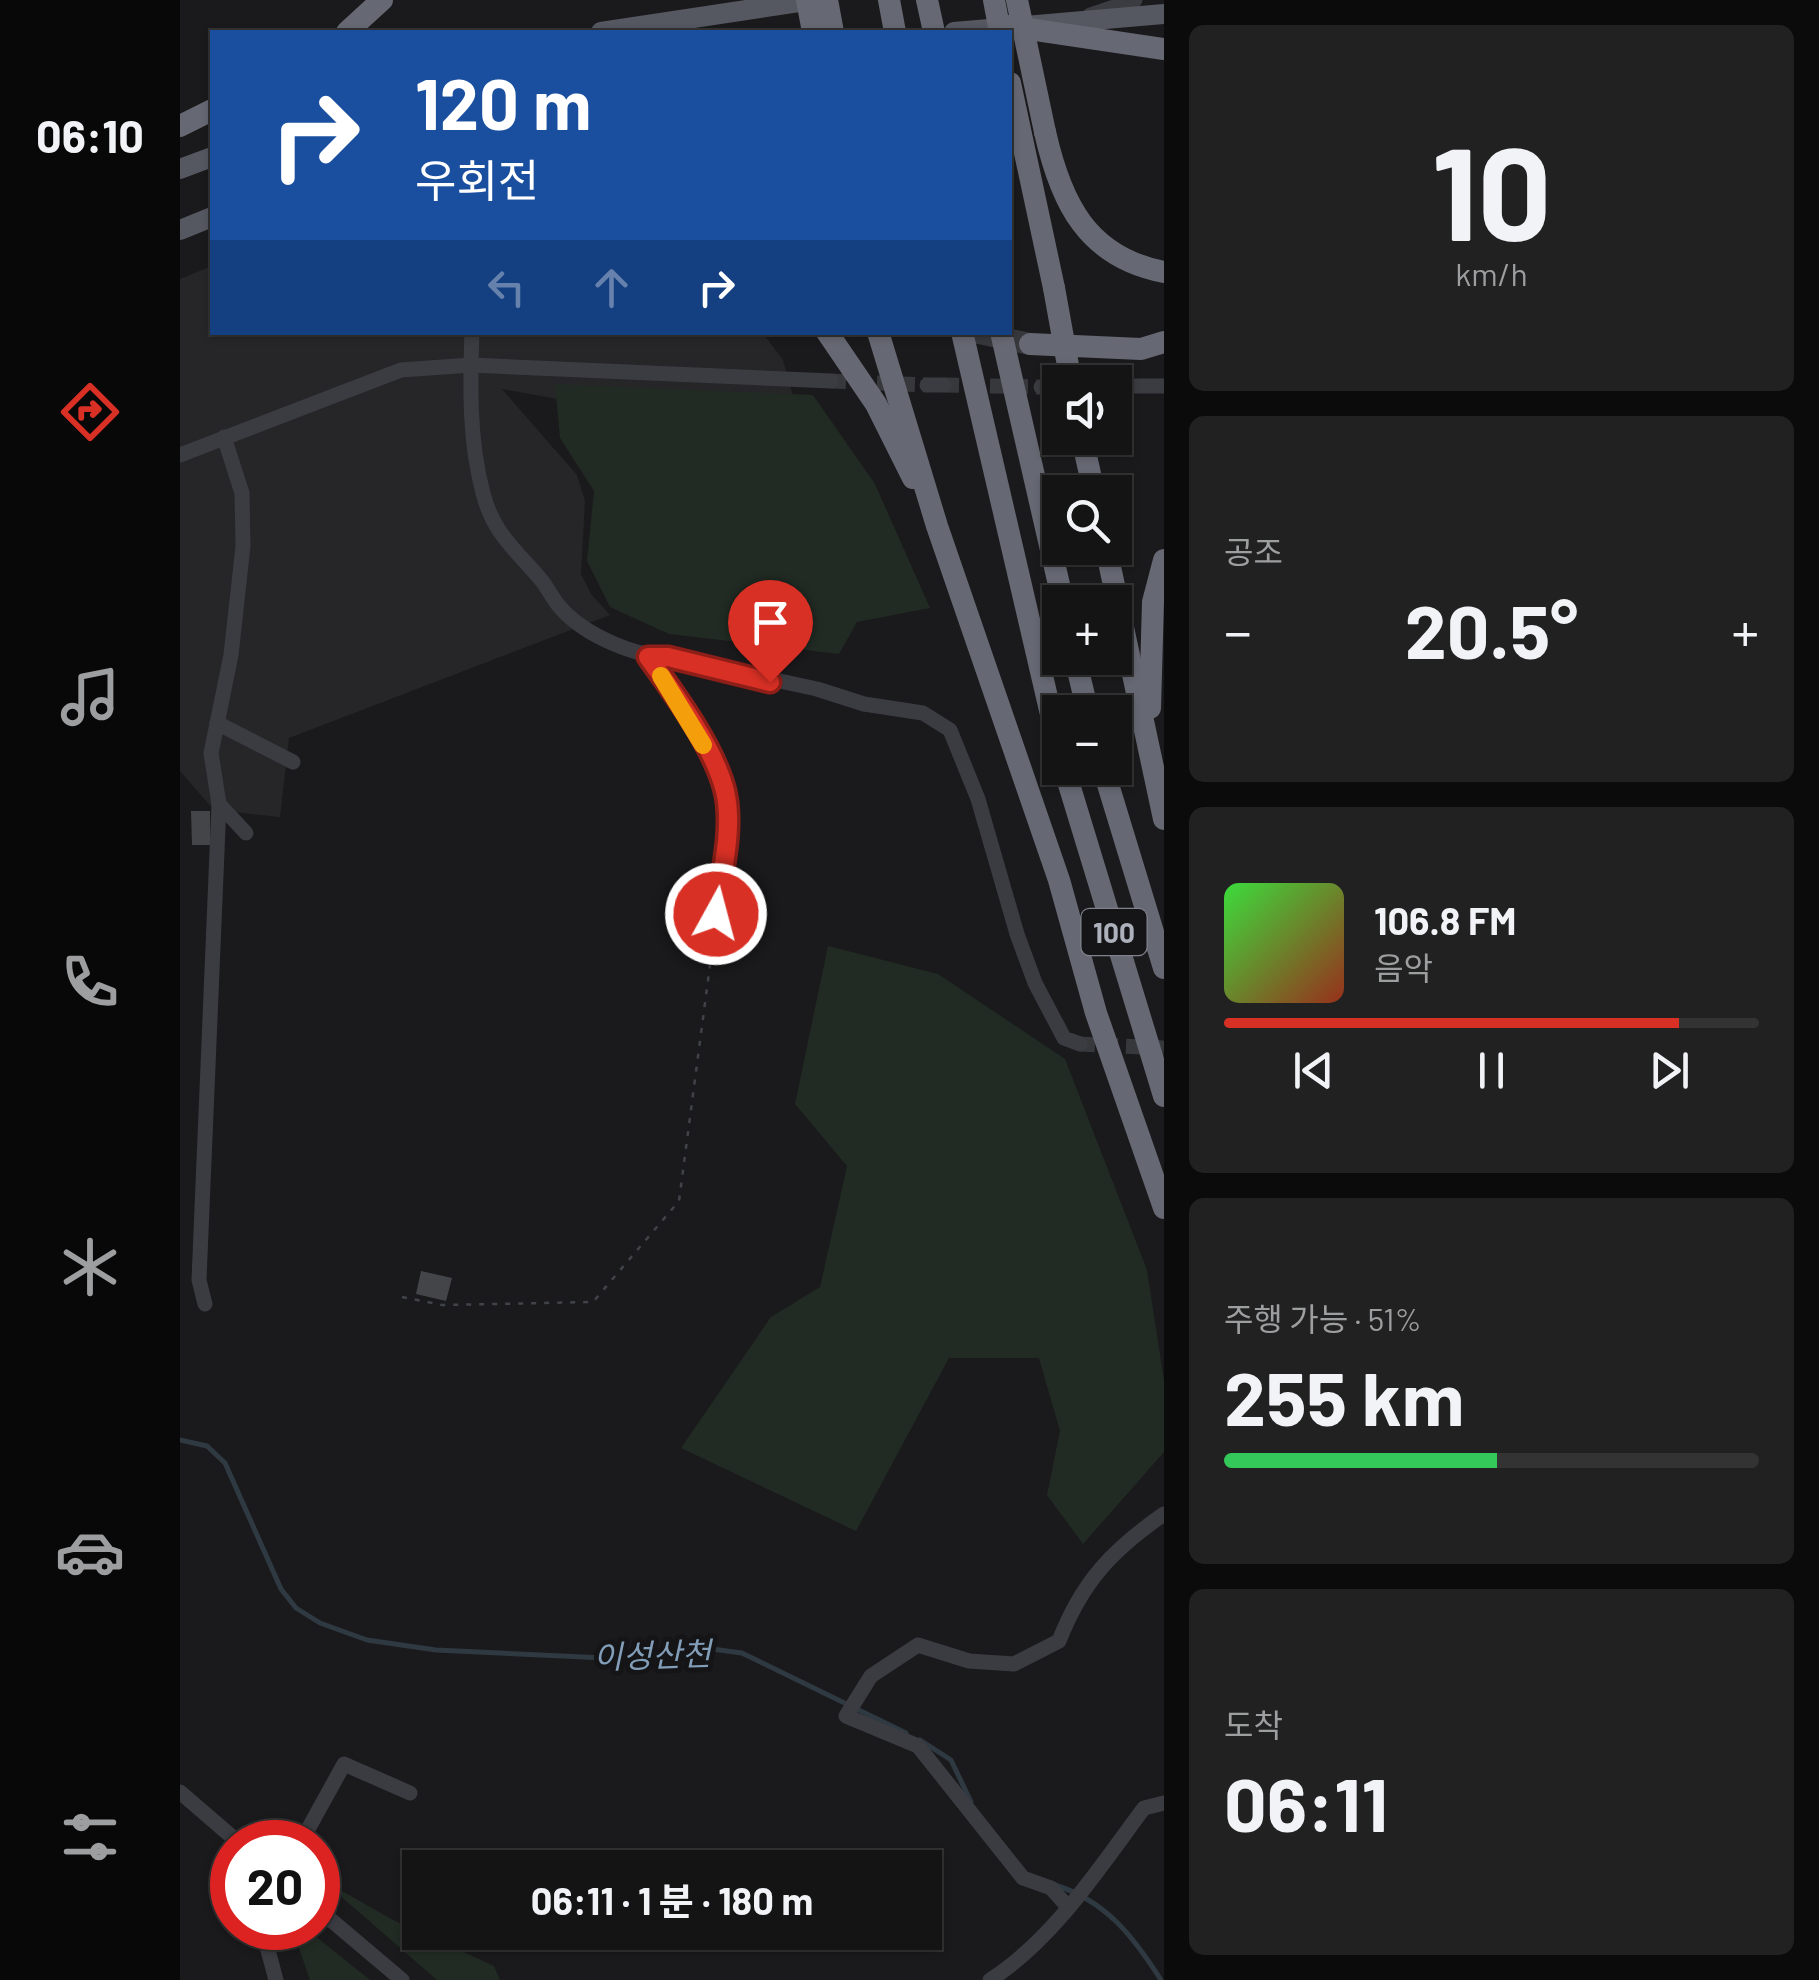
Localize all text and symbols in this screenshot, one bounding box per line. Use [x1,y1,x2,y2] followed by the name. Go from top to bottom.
[415,60,591,144] text: 120 m
[250,70,380,200] icon: right
[36,108,144,162] text: 06:10
[1431,111,1552,267] text: 10
[415,152,539,206] text: 우회전
[1455,254,1528,292] text: km/h
[479,260,534,315] icon: left
[584,260,639,315] icon: ahead
[689,260,744,315] icon: right
[1042,365,1132,785] map controls
[1042,365,1132,455] button: sound
[55,377,125,447] icon: directions
[1042,475,1132,565] button: search
[1224,532,1283,570] text: 공조
[728,580,813,683] pin
[1405,584,1578,674] text: 20.5°
[1042,585,1132,675] button: +
[743,595,798,650] icon: arrive
[1224,597,1252,663] text: −
[1731,597,1759,663] text: +
[55,662,125,732] icon: music
[1042,695,1132,785] button: −
[664,862,768,966] position arrow
[1374,897,1516,943] text: 106.8 FM
[1082,909,1146,955] road number: 100
[55,947,125,1017] icon: phone
[1374,948,1433,986] text: 음악
[1286,1043,1341,1098] icon: previous
[1464,1043,1519,1098] icon: pause
[1642,1043,1697,1098] icon: next
[55,1232,125,1302] icon: climate
[1224,1299,1422,1337] text: 주행 가능 · 51%
[1224,1351,1464,1441] text: 255 km
[55,1517,125,1587] icon: car
[592,1633,715,1675] water label: 이성산천
[1224,1705,1283,1743] text: 도착
[1224,1757,1388,1847] text: 06:11
[55,1802,125,1872] icon: filters
[210,1820,340,1950] speed limit sign: 20
[531,1877,813,1923] text: 06:11 · 1 분 · 180 m

